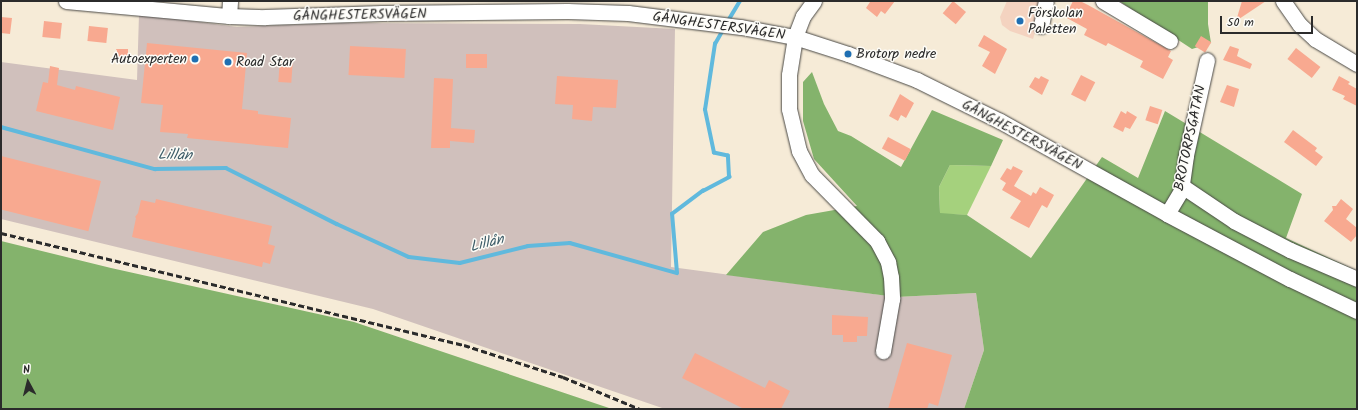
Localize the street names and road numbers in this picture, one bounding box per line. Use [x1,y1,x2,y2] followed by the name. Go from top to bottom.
[293,5,427,25] street label: GÅNGHESTERSVÄGEN
[652,8,786,44] street label: GÅNGHESTERSVÄGEN
[1171,84,1209,192] street label: BROTORPSGATAN
[959,96,1085,174] street label: GÅNGHESTERSVÄGEN

